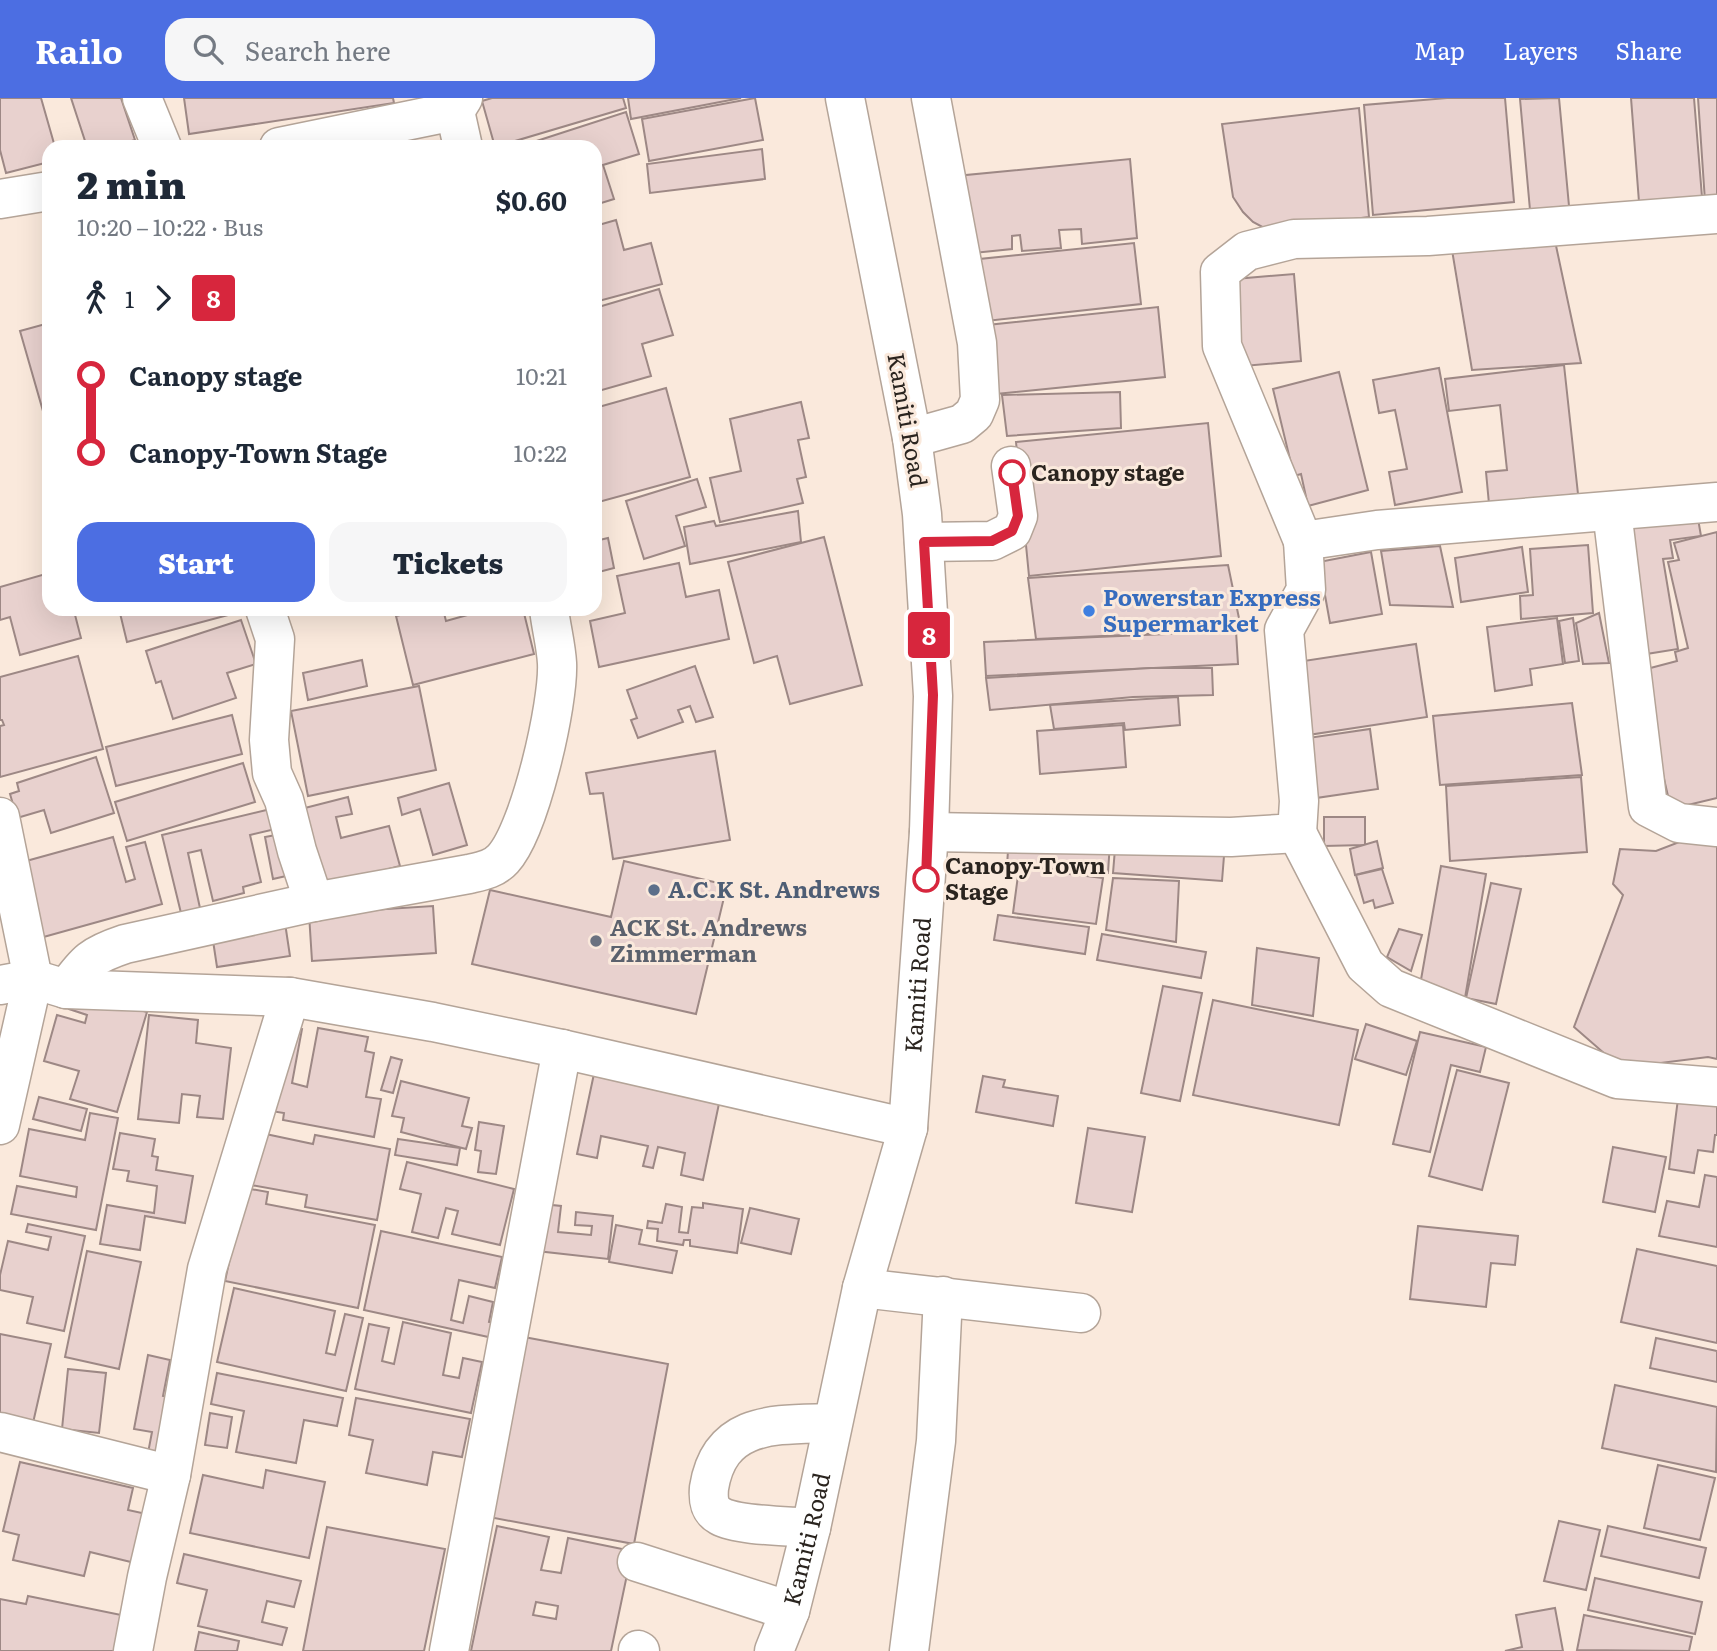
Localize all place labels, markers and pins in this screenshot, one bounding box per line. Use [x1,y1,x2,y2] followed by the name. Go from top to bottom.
[1031,454,1184,488] place label: Canopy stage
[999,460,1025,486] marker: Canopy stage
[1103,579,1321,639] place label: Powerstar Express Supermarket
[1081,603,1097,619] marker: Powerstar Express Supermarket
[945,847,1106,907] place label: Canopy-Town Stage
[913,866,939,892] marker: Canopy-Town Stage
[668,871,880,905] place label: A.C.K St. Andrews
[646,882,662,898] marker: A.C.K St. Andrews
[610,909,807,969] place label: ACK St. Andrews Zimmerman
[588,933,604,949] marker: ACK St. Andrews Zimmerman

